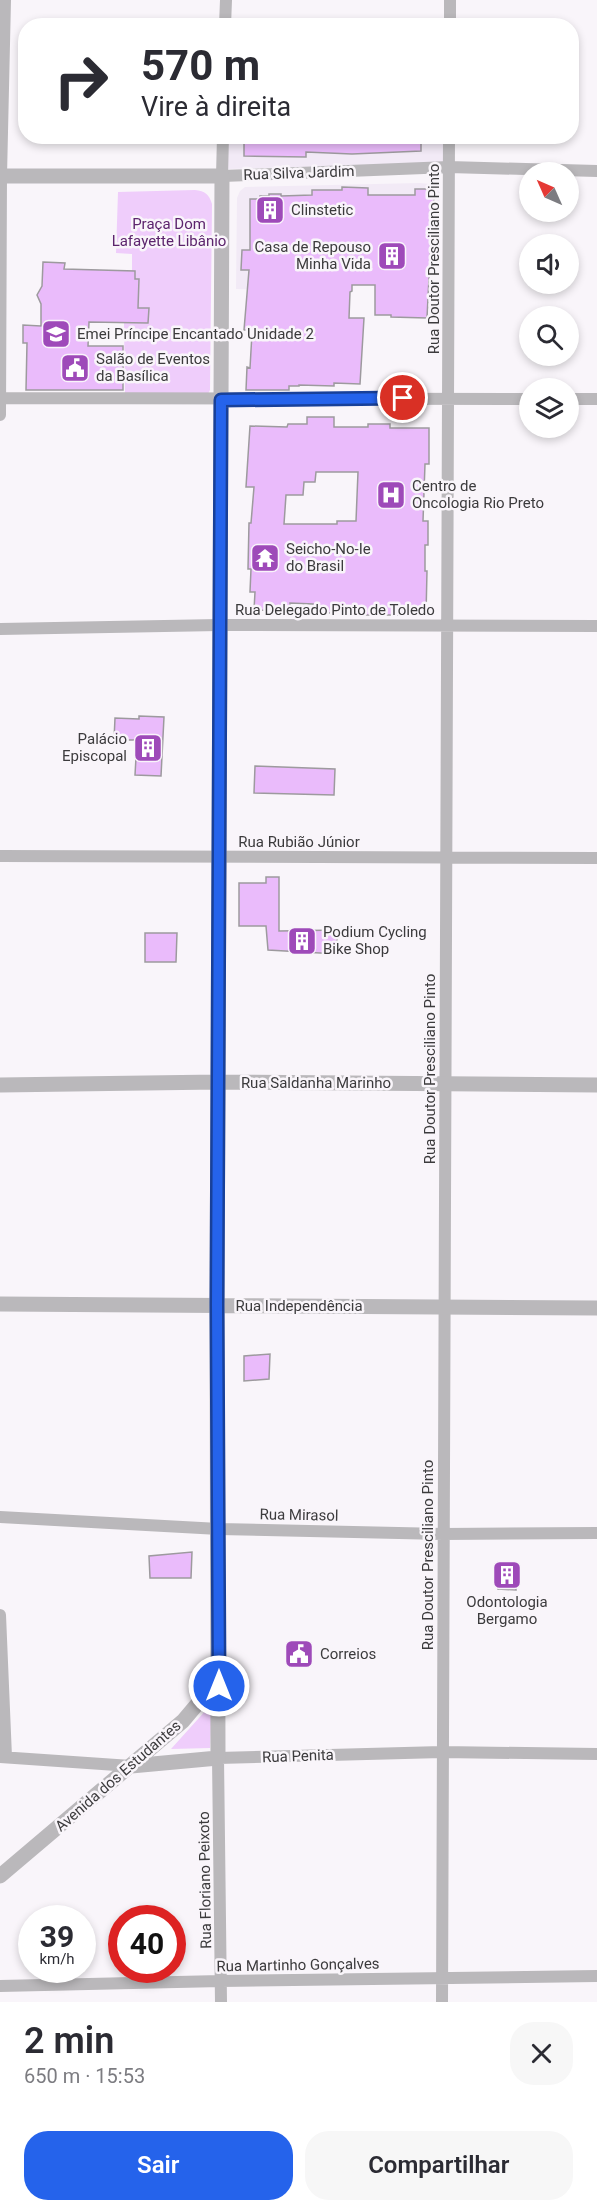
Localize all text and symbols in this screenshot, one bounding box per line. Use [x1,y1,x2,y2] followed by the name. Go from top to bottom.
[141,41,260,90] text: 570 m
[42,42,120,120] icon: right
[141,91,291,123] text: Vire à direita
[243,162,355,184] street label: Rua Silva Jardim
[519,162,579,222] north arrow
[519,162,579,438] map controls
[425,164,443,354] street label: Rua Doutor Presciliano Pinto
[254,194,286,226] building icon: Clinstetic
[291,201,353,219] place label: Clinstetic
[112,215,226,250] park label: Praça Dom Lafayette Libânio
[519,234,579,294] button: sound
[255,238,371,273] place label: Casa de Repouso Minha Vida
[376,240,408,272] building icon: Casa de Repouso Minha Vida
[519,306,579,366] button: search
[40,318,72,350] school or university icon: Emei Príncipe Encantado Unidade 2
[77,325,314,343] place label: Emei Príncipe Encantado Unidade 2
[96,350,210,385] place label: Salão de Eventos da Basílica
[59,352,91,384] public building icon: Salão de Eventos da Basílica
[377,372,428,423] pin
[519,378,579,438] button: layers
[386,381,419,414] icon: arrive
[412,477,544,512] place label: Centro de Oncologia Rio Preto
[375,479,407,511] hospital icon: Centro de Oncologia Rio Preto
[286,540,371,575] place label: Seicho-No-Ie do Brasil
[249,542,281,574] temple icon: Seicho-No-Ie do Brasil
[235,601,435,619] street label: Rua Delegado Pinto de Toledo
[62,730,127,765] place label: Palácio Episcopal
[132,732,164,764] building icon: Palácio Episcopal
[238,833,360,851] street label: Rua Rubião Júnior
[323,923,427,958] place label: Podium Cycling Bike Shop
[286,925,318,957] building icon: Podium Cycling Bike Shop
[421,974,439,1164] street label: Rua Doutor Presciliano Pinto
[241,1074,391,1092] street label: Rua Saldanha Marinho
[235,1297,363,1315] street label: Rua Independência
[419,1460,437,1650] street label: Rua Doutor Presciliano Pinto
[259,1505,339,1525] street label: Rua Mirasol
[491,1559,523,1591] building icon: Odontologia Bergamo
[466,1593,548,1628] place label: Odontologia Bergamo
[283,1638,315,1670] public building icon: Correios
[320,1645,376,1663] place label: Correios
[187,1654,251,1718] position arrow
[52,1717,184,1835] street label: Avenida dos Estudantes
[262,1746,334,1766] street label: Rua Penita
[195,1811,215,1949] street label: Rua Floriano Peixoto
[108,1905,186,1983] speed limit sign: 40
[40,1919,74,1954] text: 39
[39,1950,75,1968] text: km/h
[216,1955,380,1975] street label: Rua Martinho Gonçalves
[24,2020,114,2062] text: 2 min
[510,2022,573,2085] button: close
[24,2064,145,2088] text: 650 m · 15:53
[24,2131,293,2200] button: Sair
[305,2131,573,2200] button: Compartilhar

